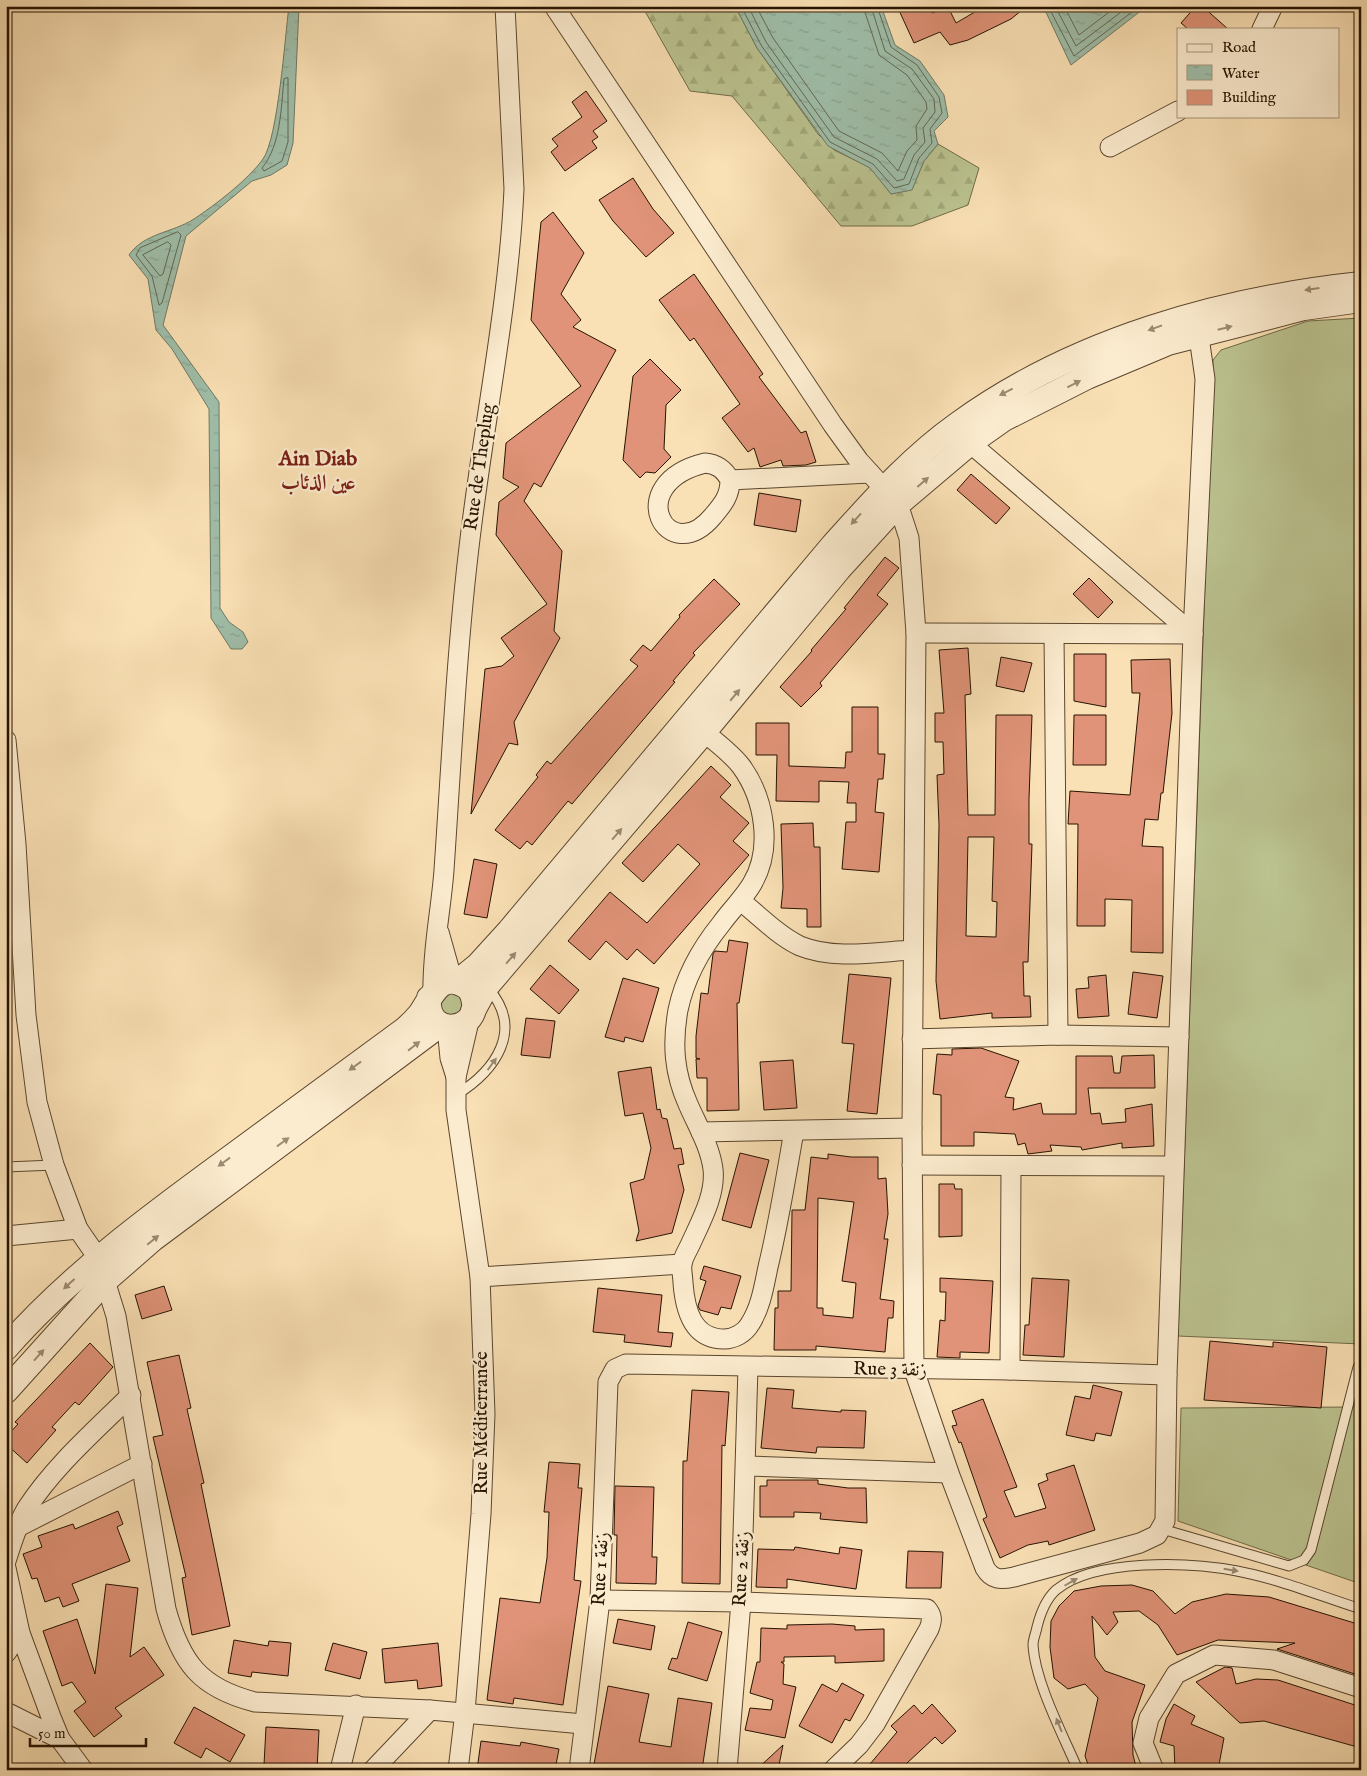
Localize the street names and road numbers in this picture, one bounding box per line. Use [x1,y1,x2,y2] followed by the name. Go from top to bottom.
[459,401,501,532] street label: Rue de Theplug
[470,1351,494,1495] street label: Rue Méditerranée
[853,1357,927,1383] street label: Rue 3 زنقة
[587,1531,615,1607] street label: Rue 1 زنقة
[728,1531,756,1607] street label: Rue 2 زنقة

